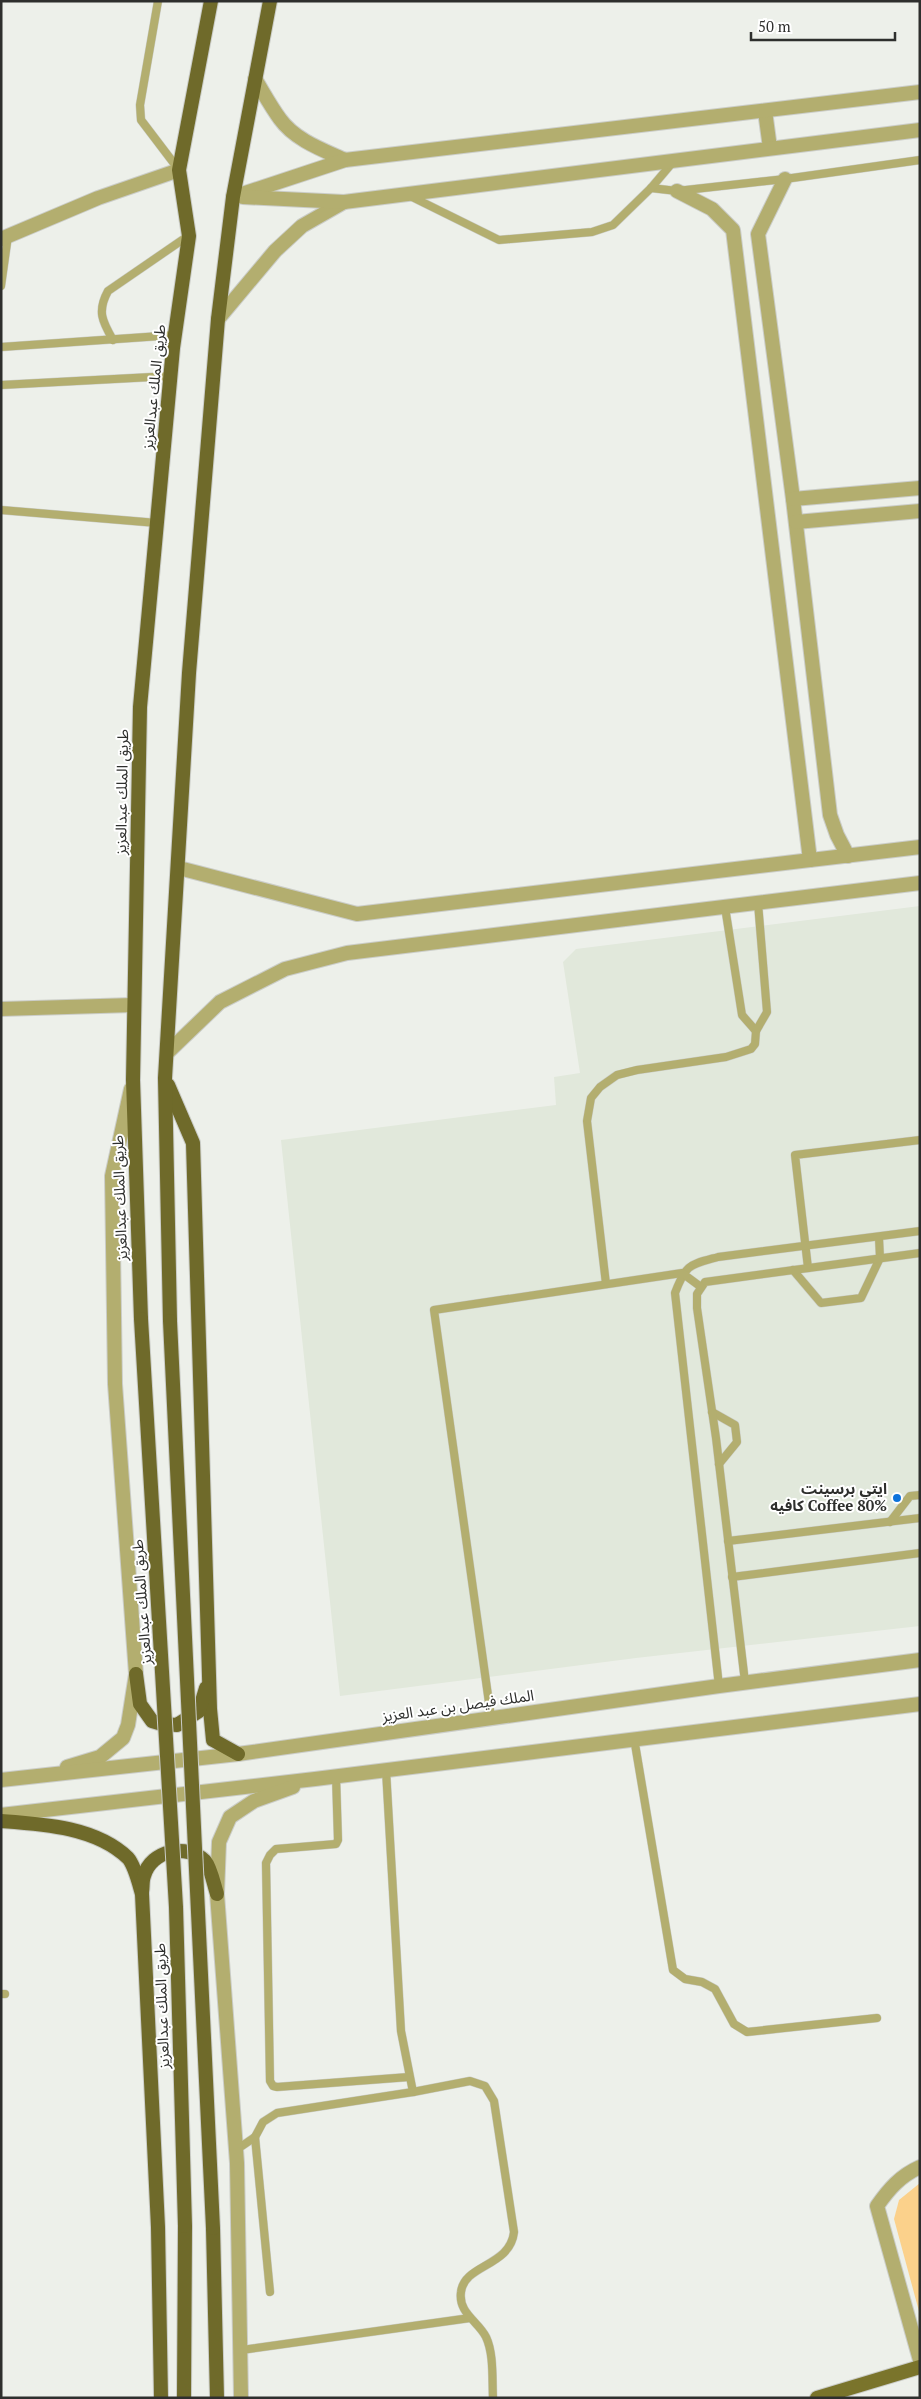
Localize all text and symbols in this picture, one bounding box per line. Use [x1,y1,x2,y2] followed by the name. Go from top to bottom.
[751,10,895,42] scale bar
[758,16,791,36] text: 50 m
[136,323,171,452] street label: طريق الملك عبدالعزيز
[110,729,133,856] street label: طريق الملك عبدالعزيز
[107,1135,132,1262] street label: طريق الملك عبدالعزيز
[770,1478,887,1515] place label: ايتي برسينت كافيه Coffee 80%
[891,1492,903,1504] marker: ايتي برسينت كافيه Coffee 80%
[127,1539,156,1667] street label: طريق الملك عبدالعزيز
[380,1684,535,1726] street label: الملك فيصل بن عبد العزيز
[149,1943,174,2070] street label: طريق الملك عبدالعزيز

